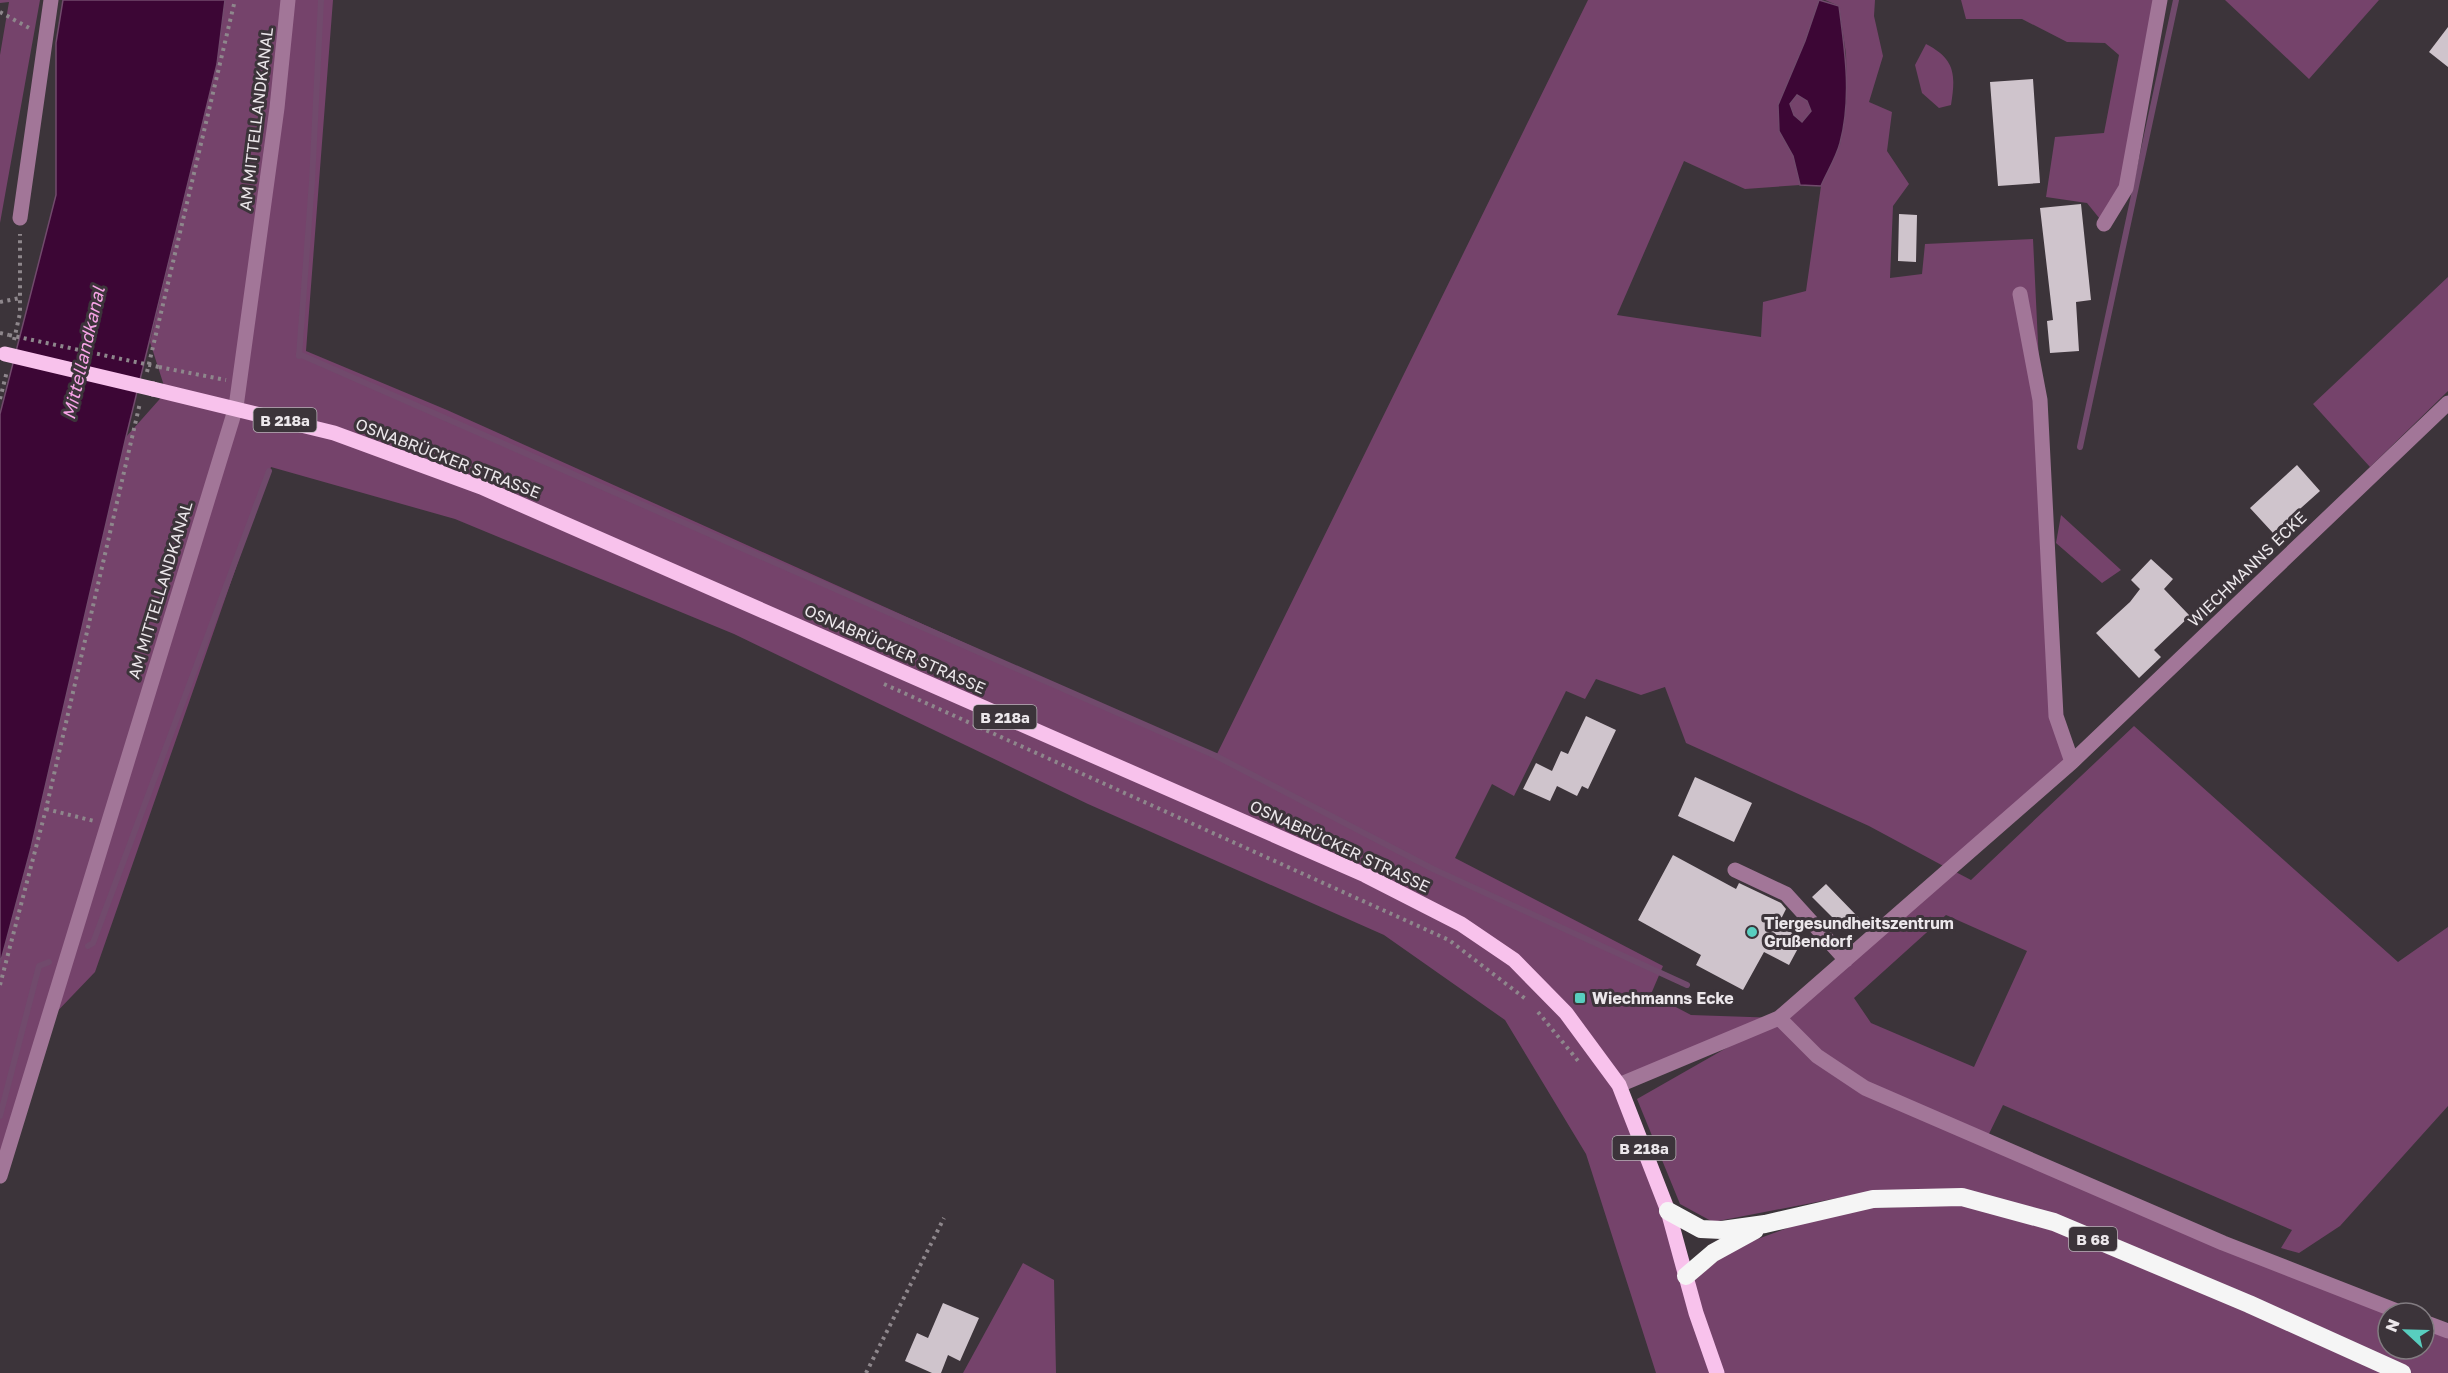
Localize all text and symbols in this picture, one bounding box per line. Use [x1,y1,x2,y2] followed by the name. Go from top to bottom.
[235,26,277,212] street label: AM MITTELLANDKANAL
[57,283,109,422] water label: Mittellandkanal
[254,408,316,432] road number: B 218a
[353,413,543,503] street label: OSNABRÜCKER STRASSE
[123,499,197,681] street label: AM MITTELLANDKANAL
[2183,507,2311,631] street label: WIECHMANNS ECKE
[801,600,989,698] street label: OSNABRÜCKER STRASSE
[974,705,1036,729] road number: B 218a
[1247,795,1433,897] street label: OSNABRÜCKER STRASSE
[1764,913,1954,951] place label: Tiergesundheitszentrum Grußendorf
[1745,925,1759,939] marker: Tiergesundheitszentrum Grußendorf
[1592,988,1734,1008] place label: Wiechmanns Ecke
[1573,991,1587,1005] marker: Wiechmanns Ecke
[1612,1136,1676,1160] road number: B 218a
[2069,1227,2117,1251] road number: B 68
[2376,1301,2436,1361] north arrow
[2381,1316,2404,1335] text: N

